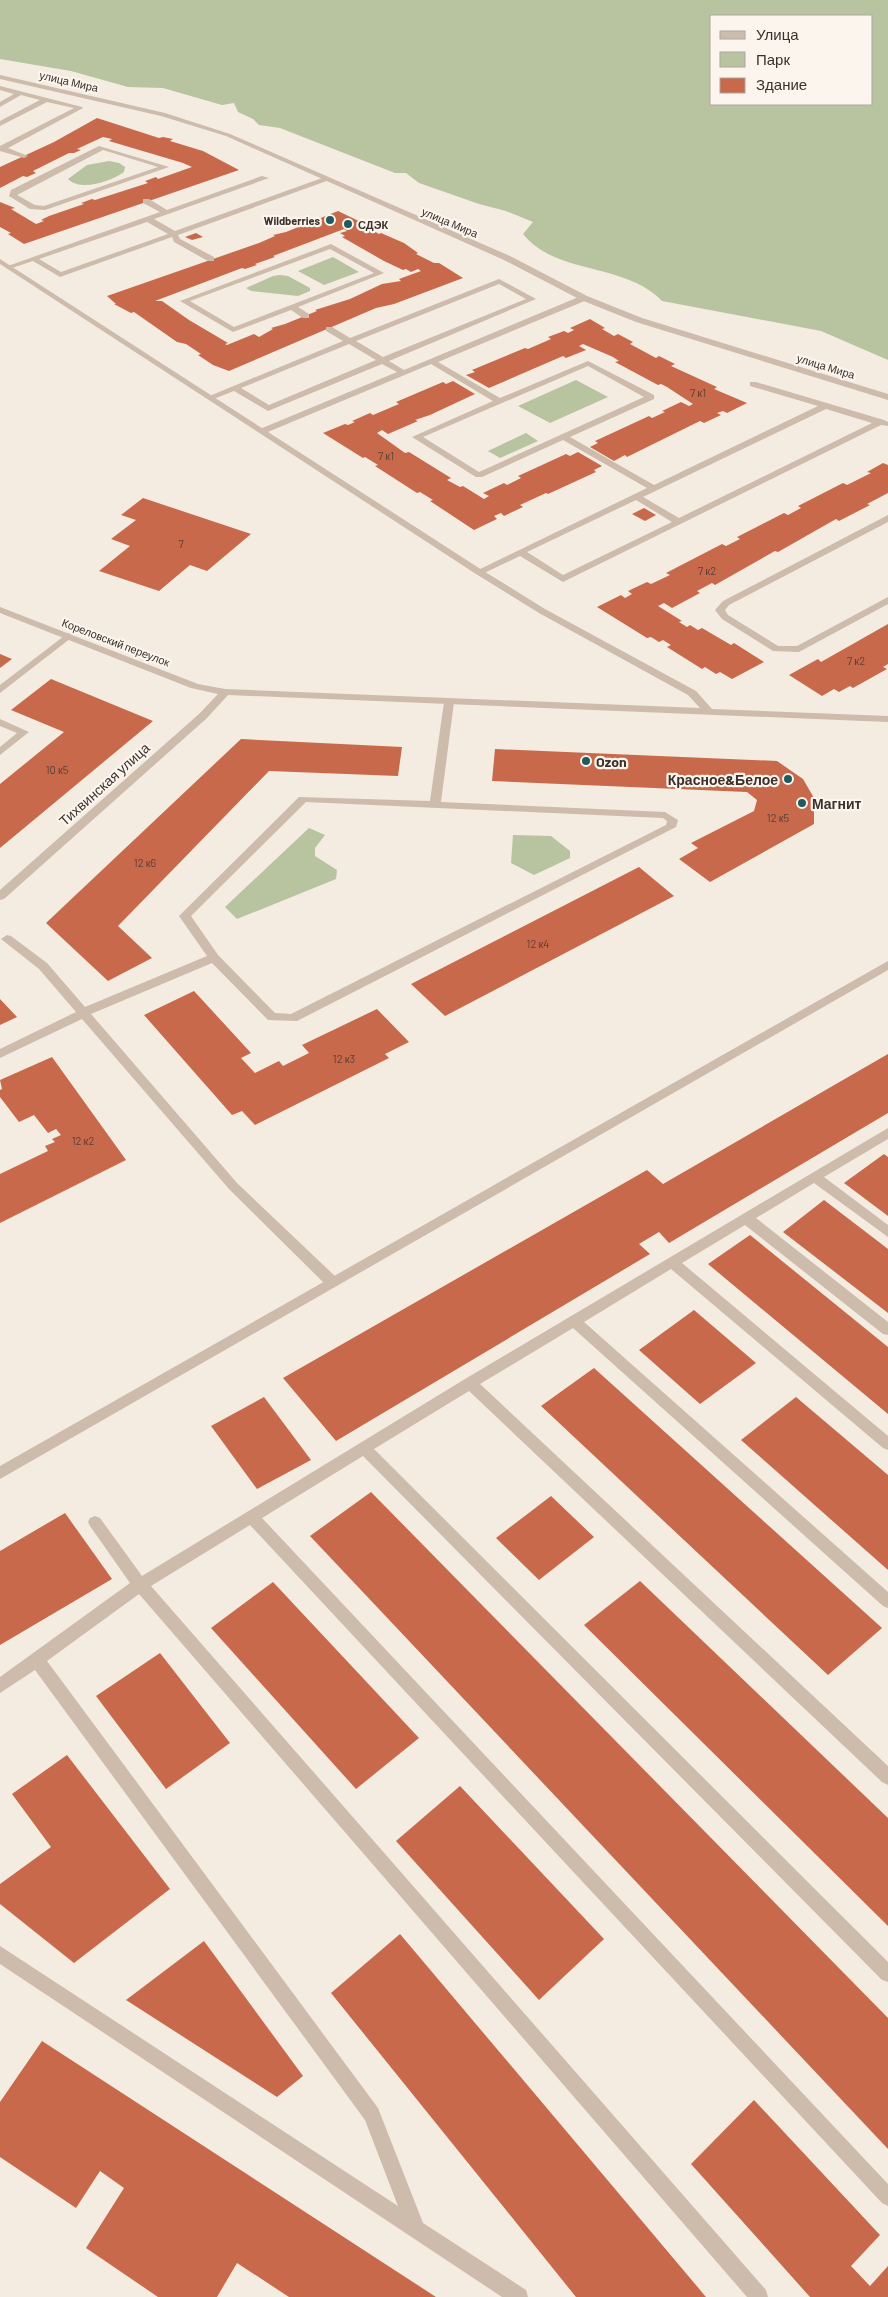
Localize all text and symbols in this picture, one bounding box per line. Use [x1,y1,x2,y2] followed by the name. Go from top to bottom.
[710,15,873,105] legend
[756,25,799,43] text: Улица
[756,50,790,68] text: Парк
[38,68,101,94] street label: улица Мира
[756,75,807,93] text: Здание
[420,204,481,240] street label: улица Мира
[264,214,320,227] place label: Wildberries
[324,214,336,226] marker: Wildberries
[342,218,354,230] marker: СДЭК
[358,218,388,231] place label: СДЭК
[795,351,857,381] street label: улица Мира
[690,386,706,399] house number: 7 к1
[378,449,394,462] house number: 7 к1
[178,537,184,550] house number: 7
[698,564,716,577] house number: 7 к2
[60,615,172,669] street label: Кореловский переулок
[847,654,865,667] house number: 7 к2
[55,739,153,829] street label: Тихвинская улица
[596,753,627,770] place label: Ozon
[580,755,592,767] marker: Ozon
[46,763,69,776] house number: 10 к5
[668,771,778,788] place label: Красное&Белое
[782,773,794,785] marker: Красное&Белое
[812,795,862,812] place label: Магнит
[796,797,808,809] marker: Магнит
[767,811,790,824] house number: 12 к5
[134,856,157,869] house number: 12 к6
[527,937,549,950] house number: 12 к4
[333,1052,355,1065] house number: 12 к3
[72,1134,94,1147] house number: 12 к2

